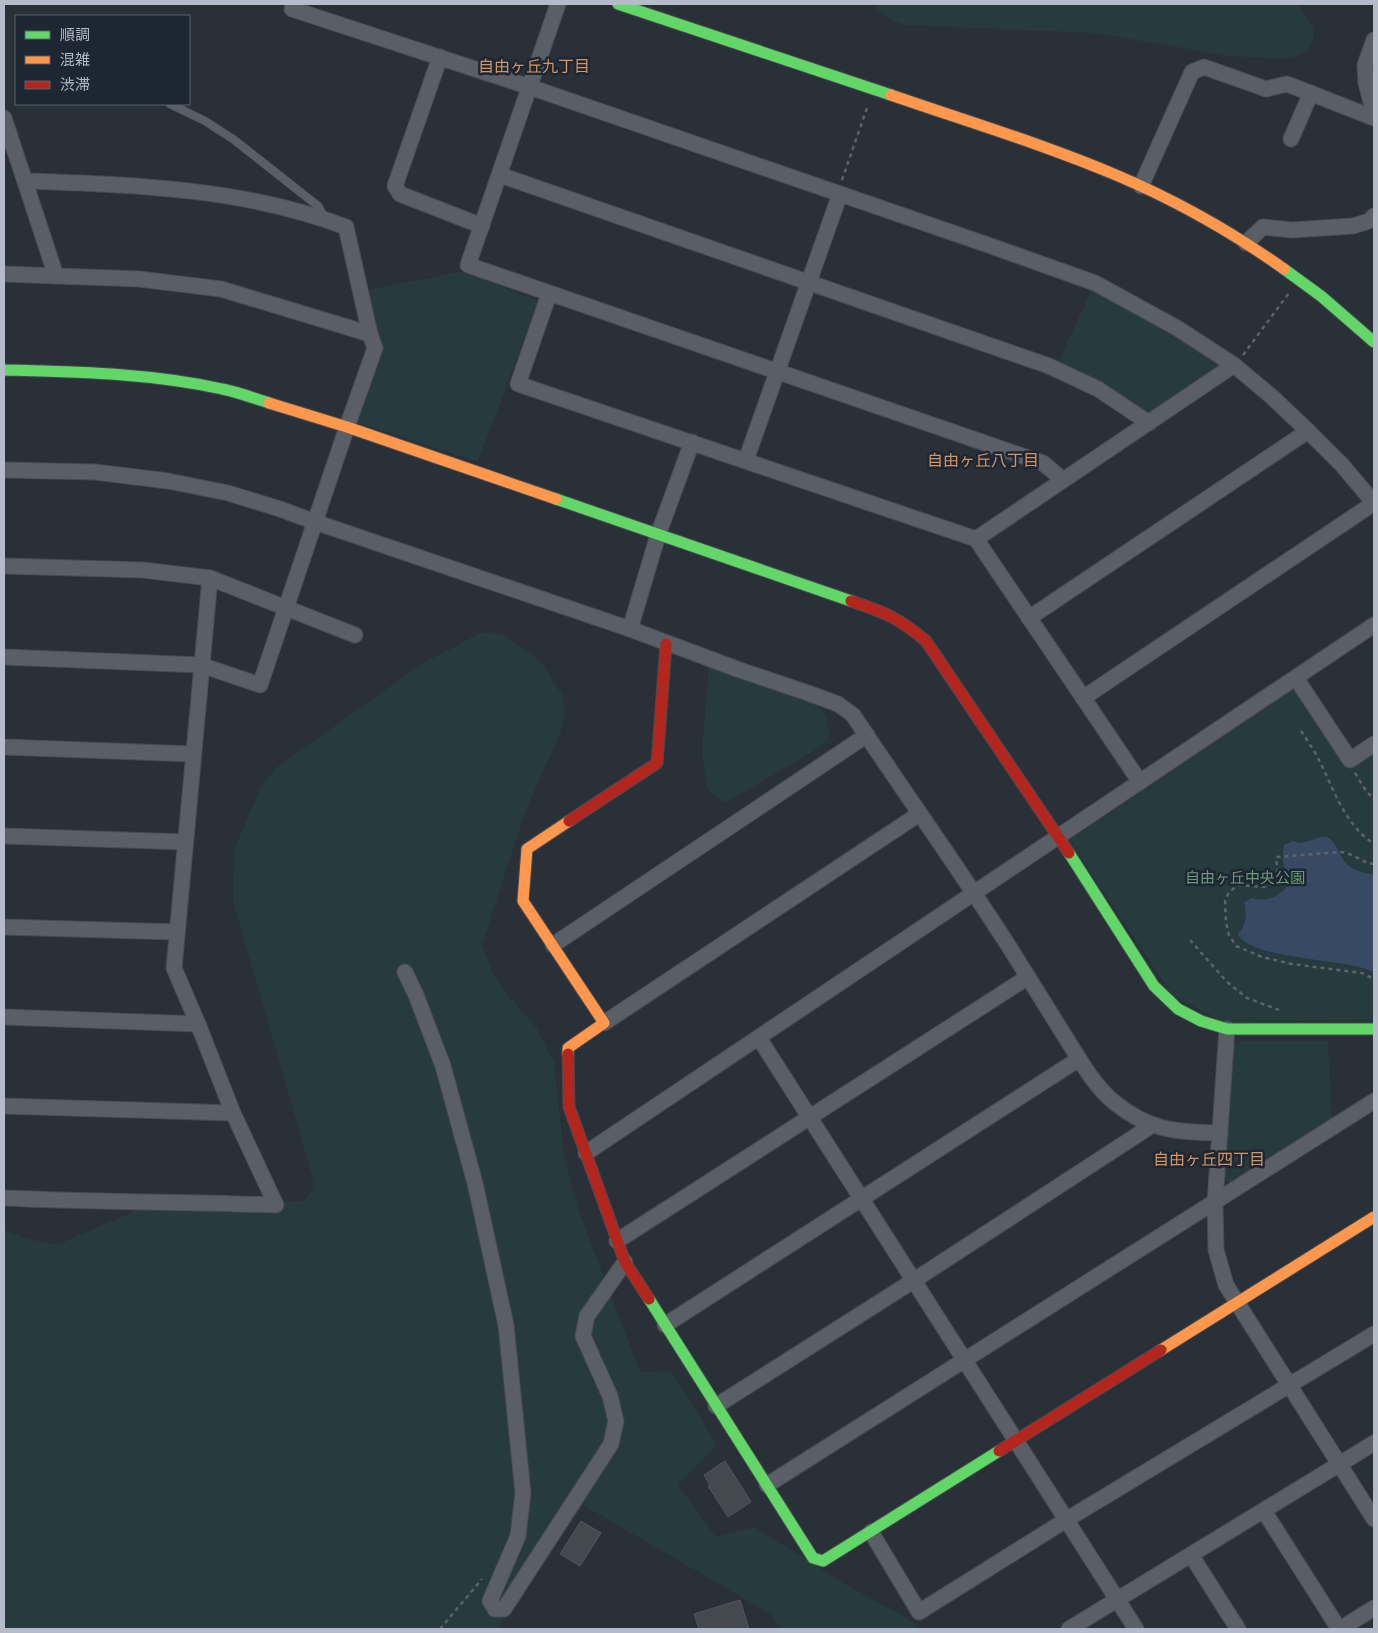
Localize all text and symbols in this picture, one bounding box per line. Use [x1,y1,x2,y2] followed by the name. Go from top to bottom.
[15,15,190,105] legend
[60,25,90,44] text: 順調
[60,50,90,69] text: 混雑
[478,56,590,76] district label: 自由ヶ丘九丁目
[60,75,90,94] text: 渋滞
[927,450,1039,470] district label: 自由ヶ丘八丁目
[1185,868,1305,887] park label: 自由ヶ丘中央公園
[1153,1149,1265,1169] district label: 自由ヶ丘四丁目

